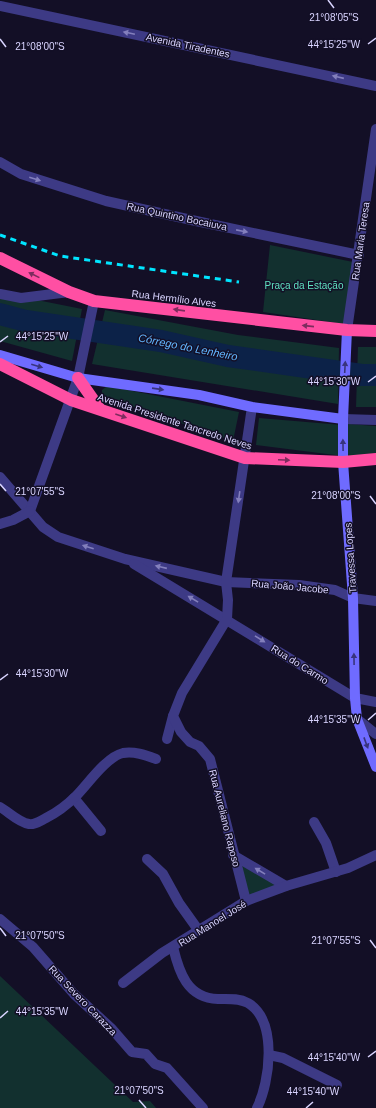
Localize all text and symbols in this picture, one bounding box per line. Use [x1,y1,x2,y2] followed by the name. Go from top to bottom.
[309,12,359,23] text: 21°08'05"S
[123,29,135,35] one-way arrow
[145,31,231,60] street label: Avenida Tiradentes
[308,39,361,50] text: 44°15'25"W
[15,41,65,52] text: 21°08'00"S
[332,74,344,80] one-way arrow
[29,176,41,182] one-way arrow
[126,200,228,233] street label: Rua Quintino Bocaiuva
[350,201,371,281] street label: Rua Maria Teresa
[236,228,248,234] one-way arrow
[29,272,40,278] one-way arrow
[265,280,344,291] park label: Praça da Estação
[131,288,217,309] street label: Rua Hermílio Alves
[173,307,185,313] one-way arrow
[302,322,314,329] one-way arrow
[16,331,69,342] text: 44°15'25"W
[137,331,239,363] water label: Córrego do Lenheiro
[342,361,349,373] one-way arrow
[32,363,44,369] one-way arrow
[308,376,361,387] text: 44°15'30"W
[152,386,164,392] one-way arrow
[96,391,253,452] street label: Avenida Presidente Tancredo Neves
[116,413,128,419] one-way arrow
[340,438,346,451] one-way arrow
[278,456,290,463] one-way arrow
[15,486,65,497] text: 21°07'55"S
[311,490,361,501] text: 21°08'00"S
[236,491,242,503] one-way arrow
[343,522,358,594] street label: Travessa Lopes
[82,544,94,550] one-way arrow
[155,563,167,569] one-way arrow
[251,578,330,595] street label: Rua João Jacobe
[187,596,199,603] one-way arrow
[254,636,266,643] one-way arrow
[269,643,331,687] street label: Rua do Carmo
[351,652,357,665] one-way arrow
[16,668,69,679] text: 44°15'30"W
[308,714,361,725] text: 44°15'35"W
[363,738,369,750] one-way arrow
[207,768,242,868] street label: Rua Aureliano Raposo
[254,867,266,874] one-way arrow
[176,898,249,949] street label: Rua Manoel José
[15,930,65,941] text: 21°07'50"S
[311,935,361,946] text: 21°07'55"S
[46,963,119,1038] street label: Rua Severo Carazza
[16,1006,69,1017] text: 44°15'35"W
[308,1052,361,1063] text: 44°15'40"W
[114,1085,164,1096] text: 21°07'50"S
[287,1086,340,1097] text: 44°15'40"W

